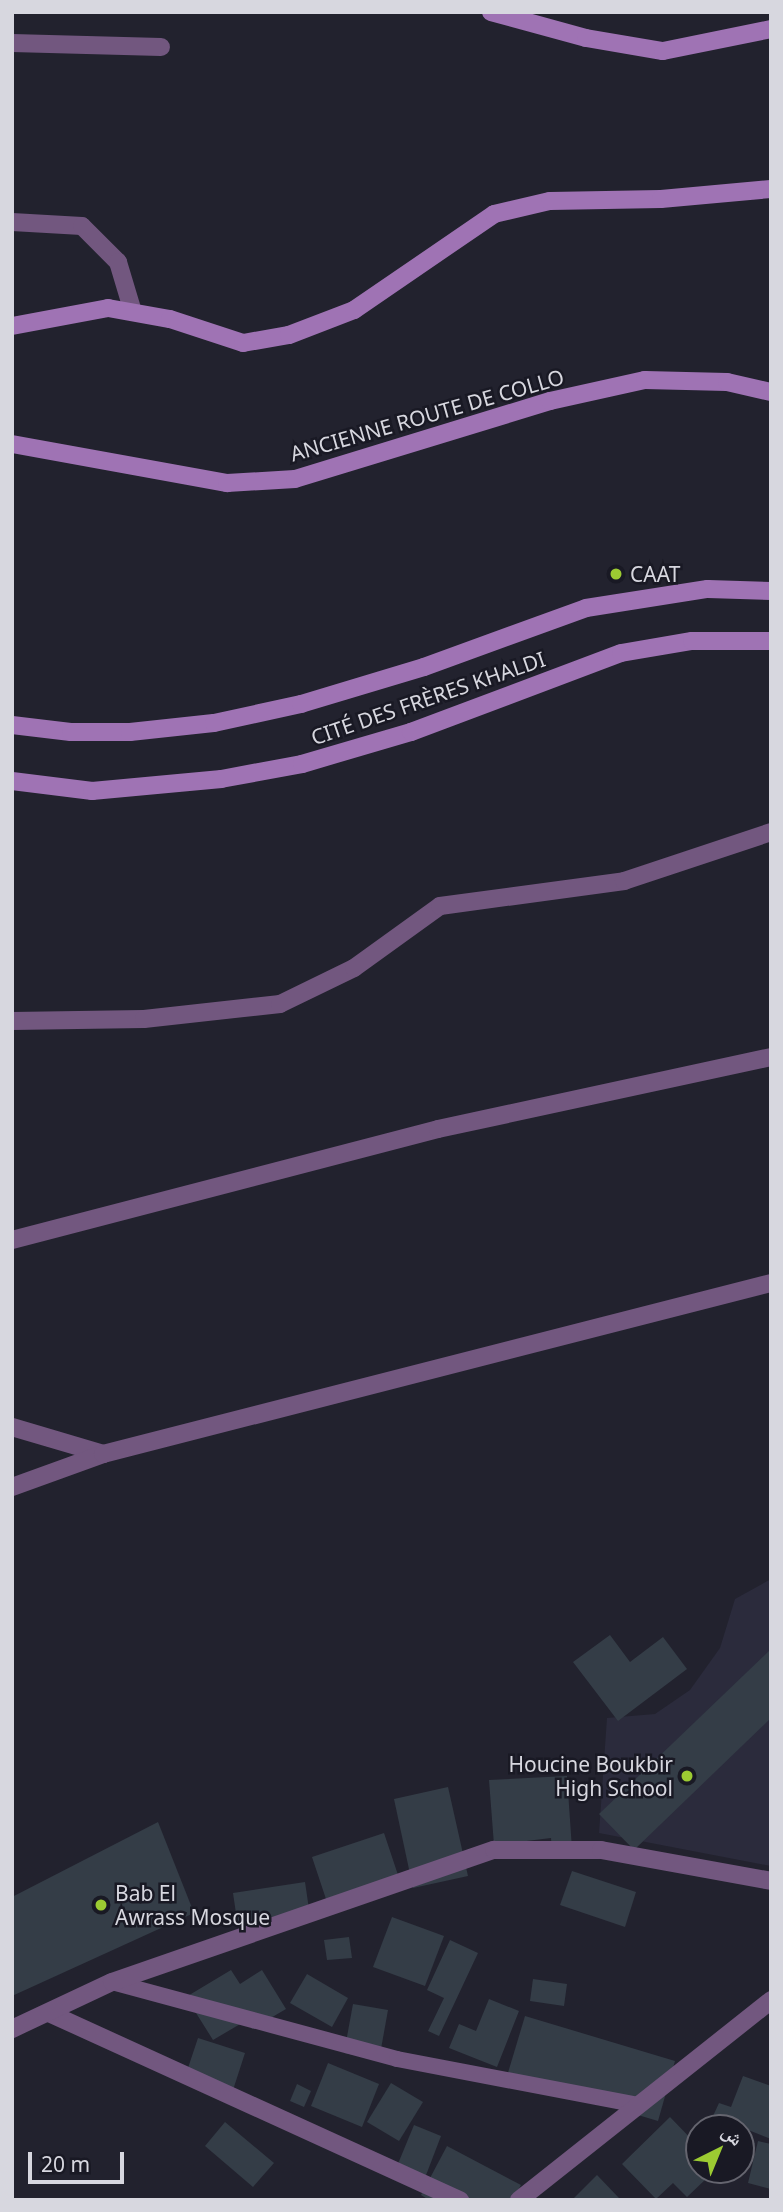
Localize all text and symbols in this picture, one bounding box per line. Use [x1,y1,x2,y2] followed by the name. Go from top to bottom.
[287,364,567,466] street label: ANCIENNE ROUTE DE COLLO
[630,561,680,587] place label: CAAT
[608,566,624,582] marker: CAAT
[308,646,548,750] street label: CITÉ DES FRÈRES KHALDI
[508,1751,673,1801] place label: Houcine Boukbir High School
[679,1768,695,1784] marker: Houcine Boukbir High School
[115,1880,270,1930] place label: Bab El Awrass Mosque
[93,1897,109,1913] marker: Bab El Awrass Mosque
[685,2114,755,2184] north arrow
[717,2119,749,2151] text: ش
[32,2138,128,2182] scale bar
[41,2150,90,2178] text: 20 m

